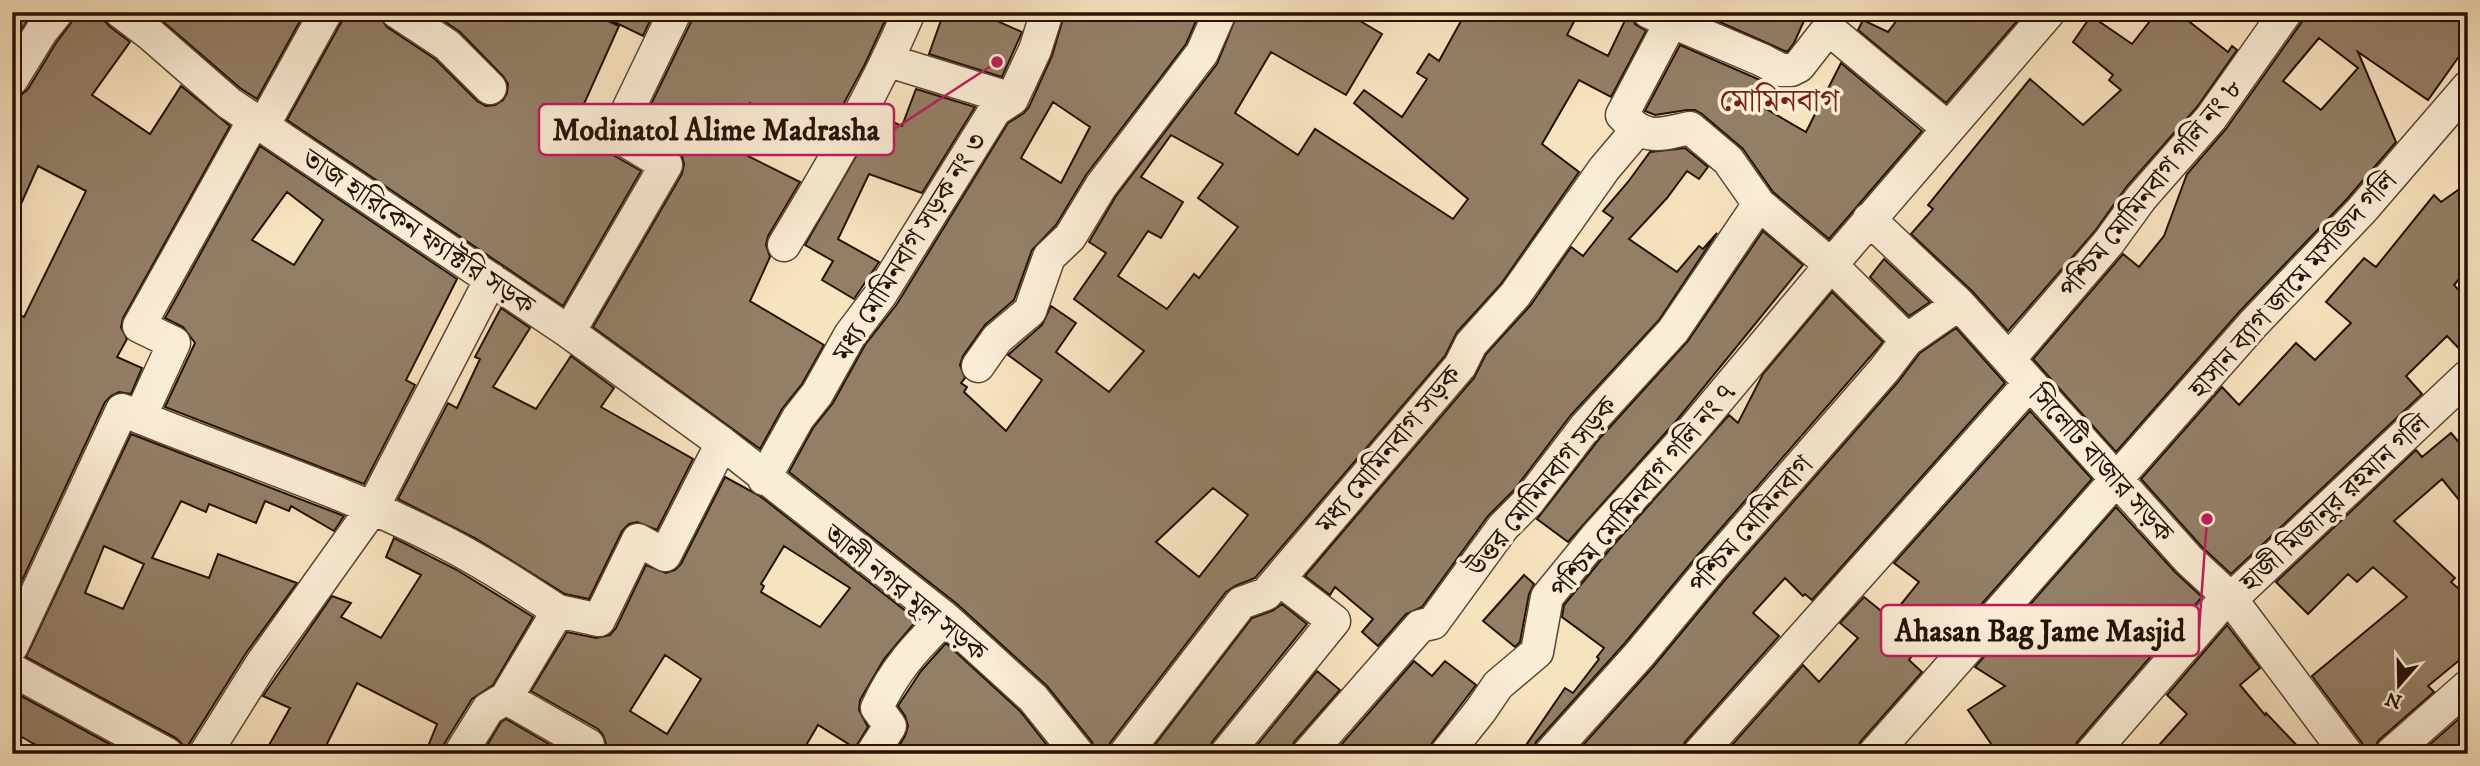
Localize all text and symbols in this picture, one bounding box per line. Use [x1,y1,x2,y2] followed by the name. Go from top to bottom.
[2051,71,2251,306] street label: পশ্চিম মোমিনবাগ গলি নং ৮
[1719,82,1840,122] district label: মোমিনবাগ
[539,104,894,155] callout: Modinatol Alime Madrasha
[553,113,881,150] text: Modinatol Alime Madrasha
[824,125,995,369] street label: মধ্য মোমিনবাগ সড়ক নং ৩
[294,140,543,324] street label: তাজ হারিকেন ফ্যাক্টরি সড়ক
[2180,162,2406,407] street label: হাসান ব্যাগ জামে মসজিদ গলি
[1307,357,1470,542] street label: মধ্য মোমিনবাগ সড়ক
[1542,375,1744,606] street label: পশ্চিম মোমিনবাগ গলি নং ৭
[2020,377,2182,551] street label: সিলেটি বাজার সড়ক
[1458,388,1626,585] street label: উত্তর মোমিনবাগ সড়ক
[2232,404,2438,601] street label: হাজী মিজানুর রহমান গলি
[1681,447,1822,601] street label: পশ্চিম মোমিনবাগ
[816,515,995,670] street label: আলী নগর মূল সড়ক
[1881,605,2199,656] callout: Ahasan Bag Jame Masjid
[1894,614,2186,651] text: Ahasan Bag Jame Masjid
[2364,650,2434,720] north arrow
[2382,686,2405,713] text: N

